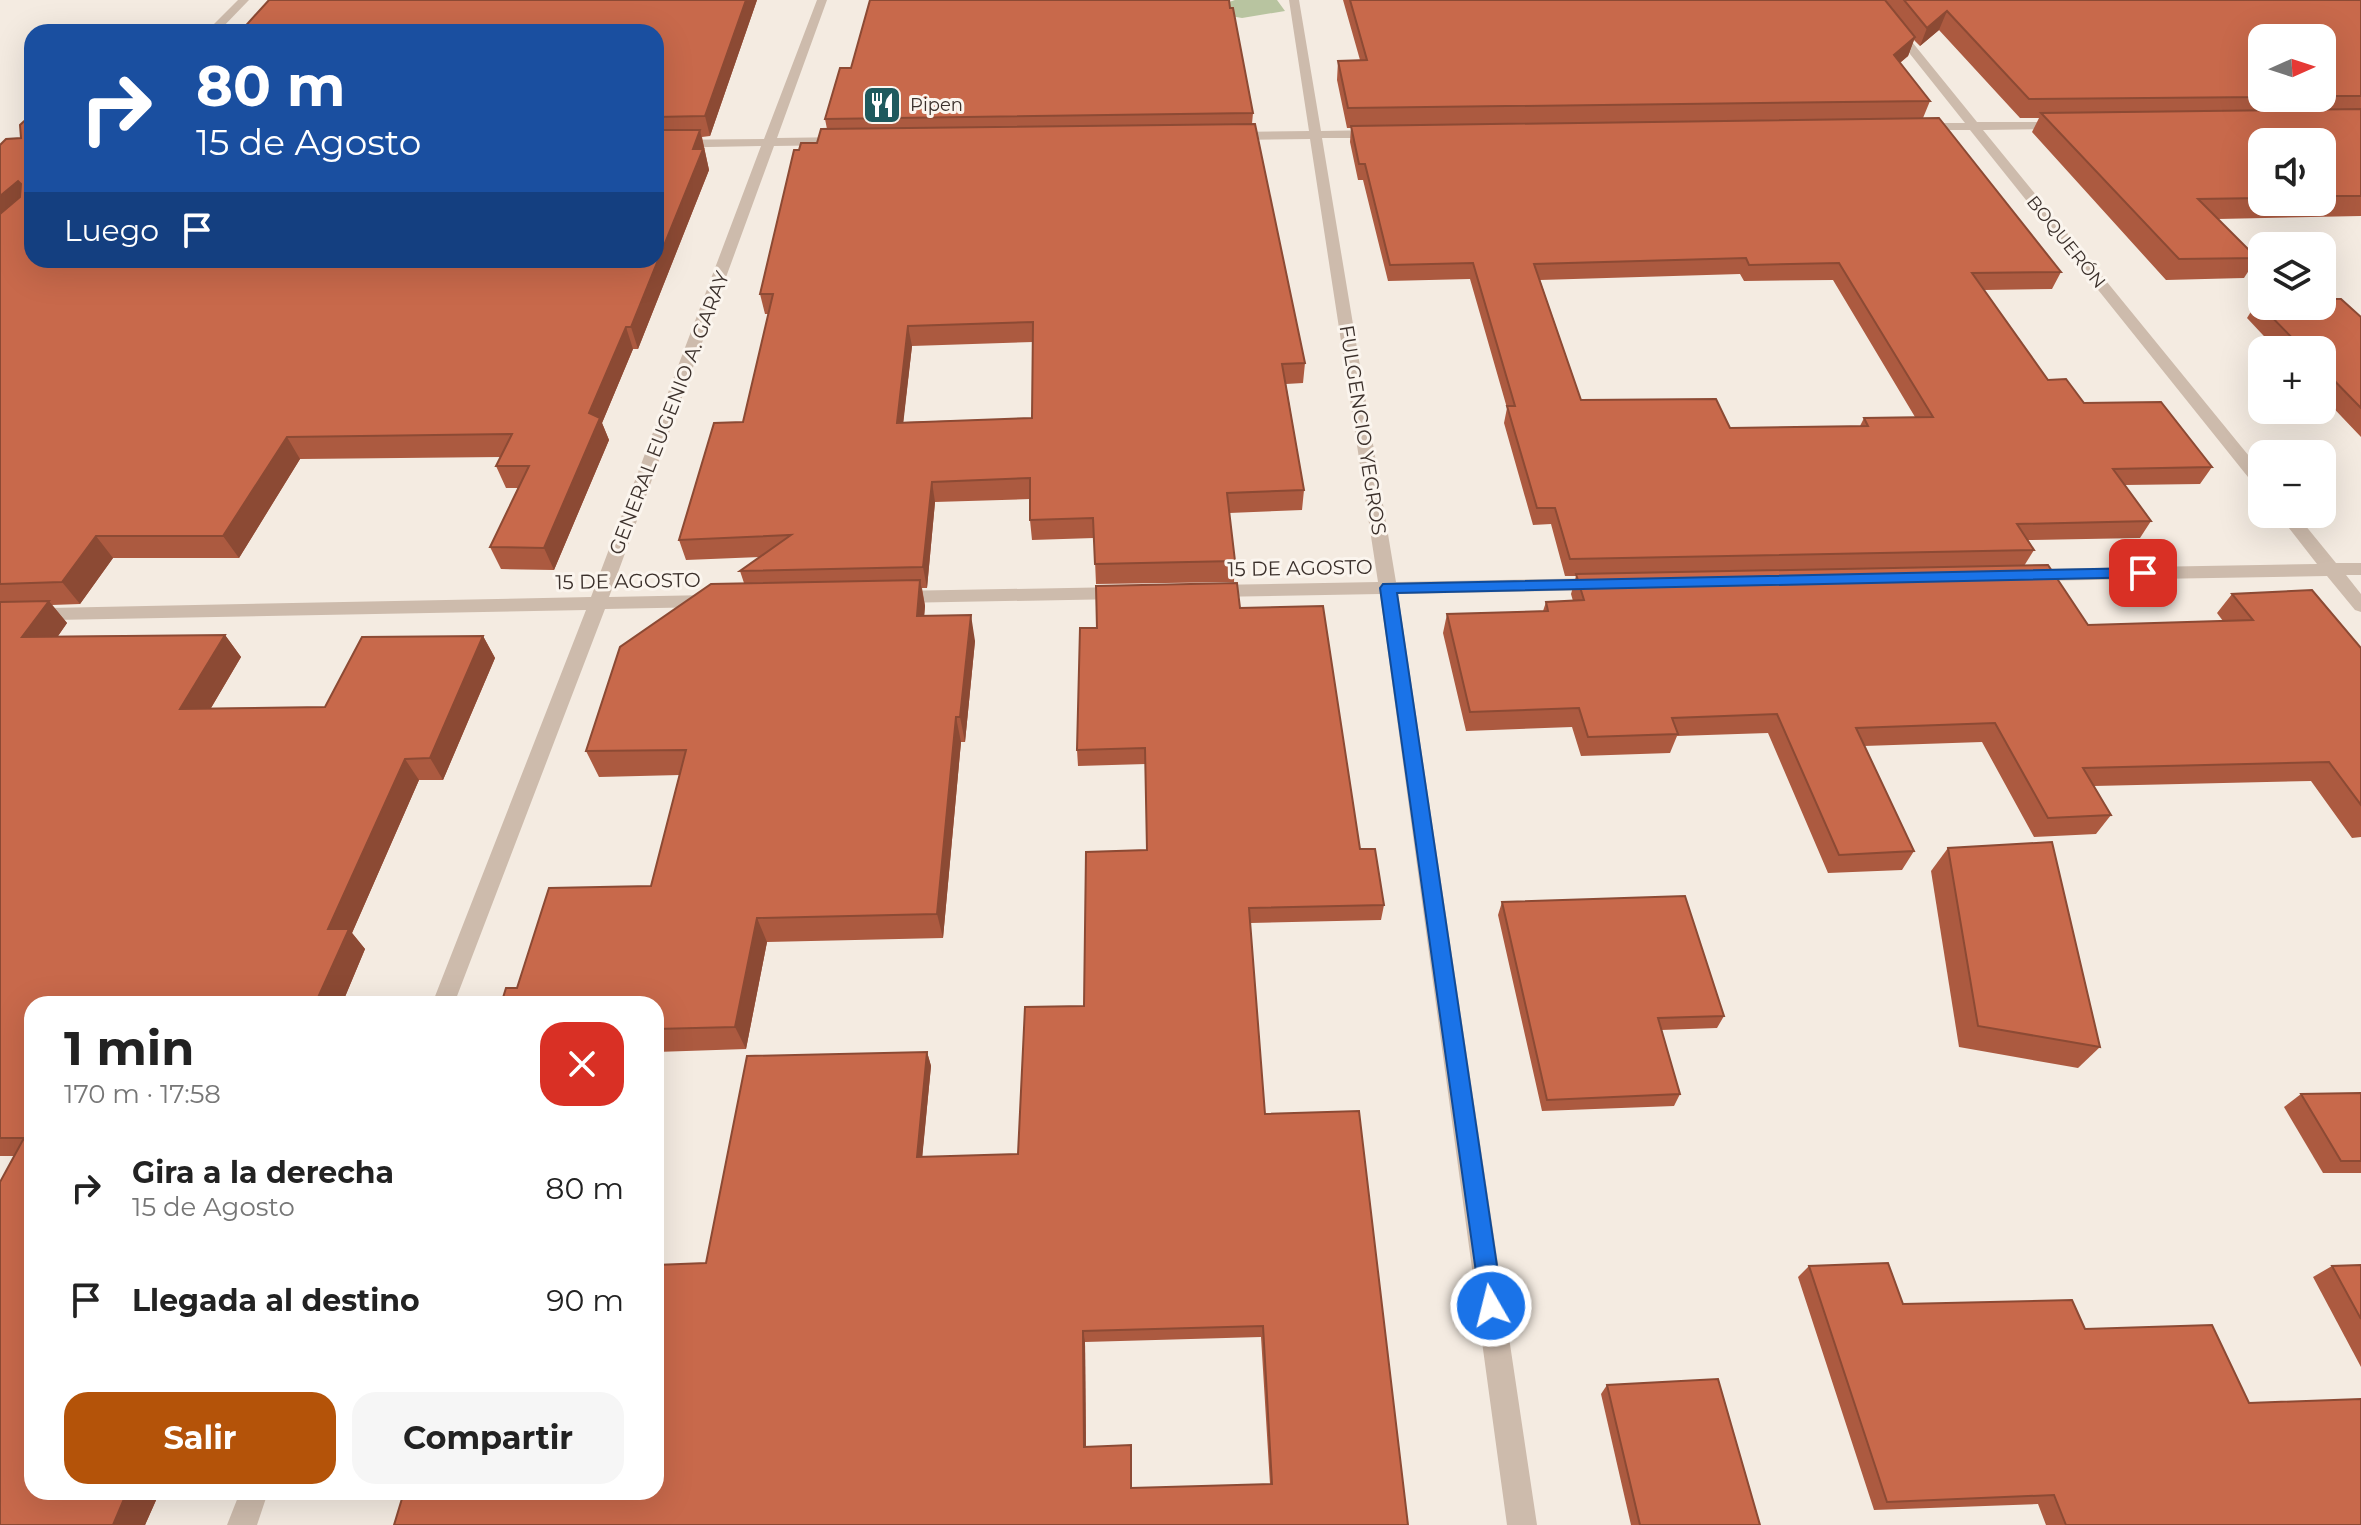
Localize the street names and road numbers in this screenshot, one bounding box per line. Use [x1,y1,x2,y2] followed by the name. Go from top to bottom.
[2022,191,2110,293] street label: BOQUERÓN
[604,268,734,558] street label: GENERAL EUGENIO A. GARAY
[1335,323,1391,537] street label: FULGENCIO YEGROS
[1227,555,1373,581] street label: 15 DE AGOSTO
[555,568,701,594] street label: 15 DE AGOSTO

